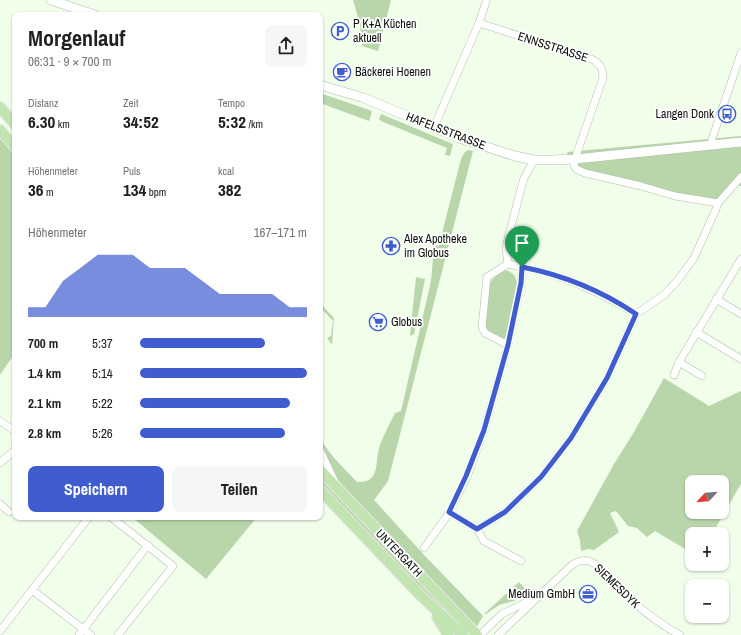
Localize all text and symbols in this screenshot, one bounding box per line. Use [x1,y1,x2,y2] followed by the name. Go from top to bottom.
[353,16,417,46] place label: P K+A Küchen aktuell
[330,21,350,41] parking icon: P K+A Küchen aktuell
[28,23,125,53] text: Morgenlauf
[265,25,307,67] button: share
[516,28,590,66] street label: ENNSSTRASSE
[28,53,111,70] text: 06:31 · 9 × 700 m
[332,62,352,82] cafe icon: Bäckerei Hoenen
[355,64,431,80] place label: Bäckerei Hoenen
[28,96,59,110] text: Distanz
[123,96,139,110] text: Zeit
[218,96,245,110] text: Tempo
[717,104,737,124] bus stop icon: Langen Donk
[655,106,714,122] place label: Langen Donk
[404,108,488,154] street label: HAFELSSTRASSE
[28,110,55,133] text: 6.30
[123,110,159,133] text: 34:52
[218,110,246,133] text: 5:32
[55,117,70,131] text: km
[246,117,263,131] text: /km
[28,164,78,178] text: Höhenmeter
[123,164,141,178] text: Puls
[218,164,234,178] text: kcal
[28,178,44,201] text: 36
[123,178,146,201] text: 134
[218,178,241,201] text: 382
[44,185,54,199] text: m
[146,185,166,199] text: bpm
[28,224,87,241] text: Höhenmeter
[254,224,307,241] text: 167–171 m
[505,226,539,267] pin
[403,231,467,261] place label: Alex Apotheke im Globus
[511,232,533,254] icon: arrive
[381,236,401,256] pharmacy icon: Alex Apotheke im Globus
[368,312,388,332] supermarket icon: Globus
[391,314,422,330] place label: Globus
[28,335,58,352] text: 700 m
[92,335,113,352] text: 5:37
[28,365,61,382] text: 1.4 km
[92,365,113,382] text: 5:14
[28,395,61,412] text: 2.1 km
[92,395,113,412] text: 5:22
[28,425,61,442] text: 2.8 km
[92,425,113,442] text: 5:26
[28,466,164,512] button: Speichern
[172,466,307,512] button: Teilen
[685,475,729,519] north arrow
[685,475,729,623] map controls
[372,526,426,580] street label: UNTERGATH
[685,527,729,571] button: +
[591,560,644,612] street label: SIEMESDYK
[685,579,729,623] button: −
[578,584,598,604] office icon: Medium GmbH
[508,586,575,602] place label: Medium GmbH

